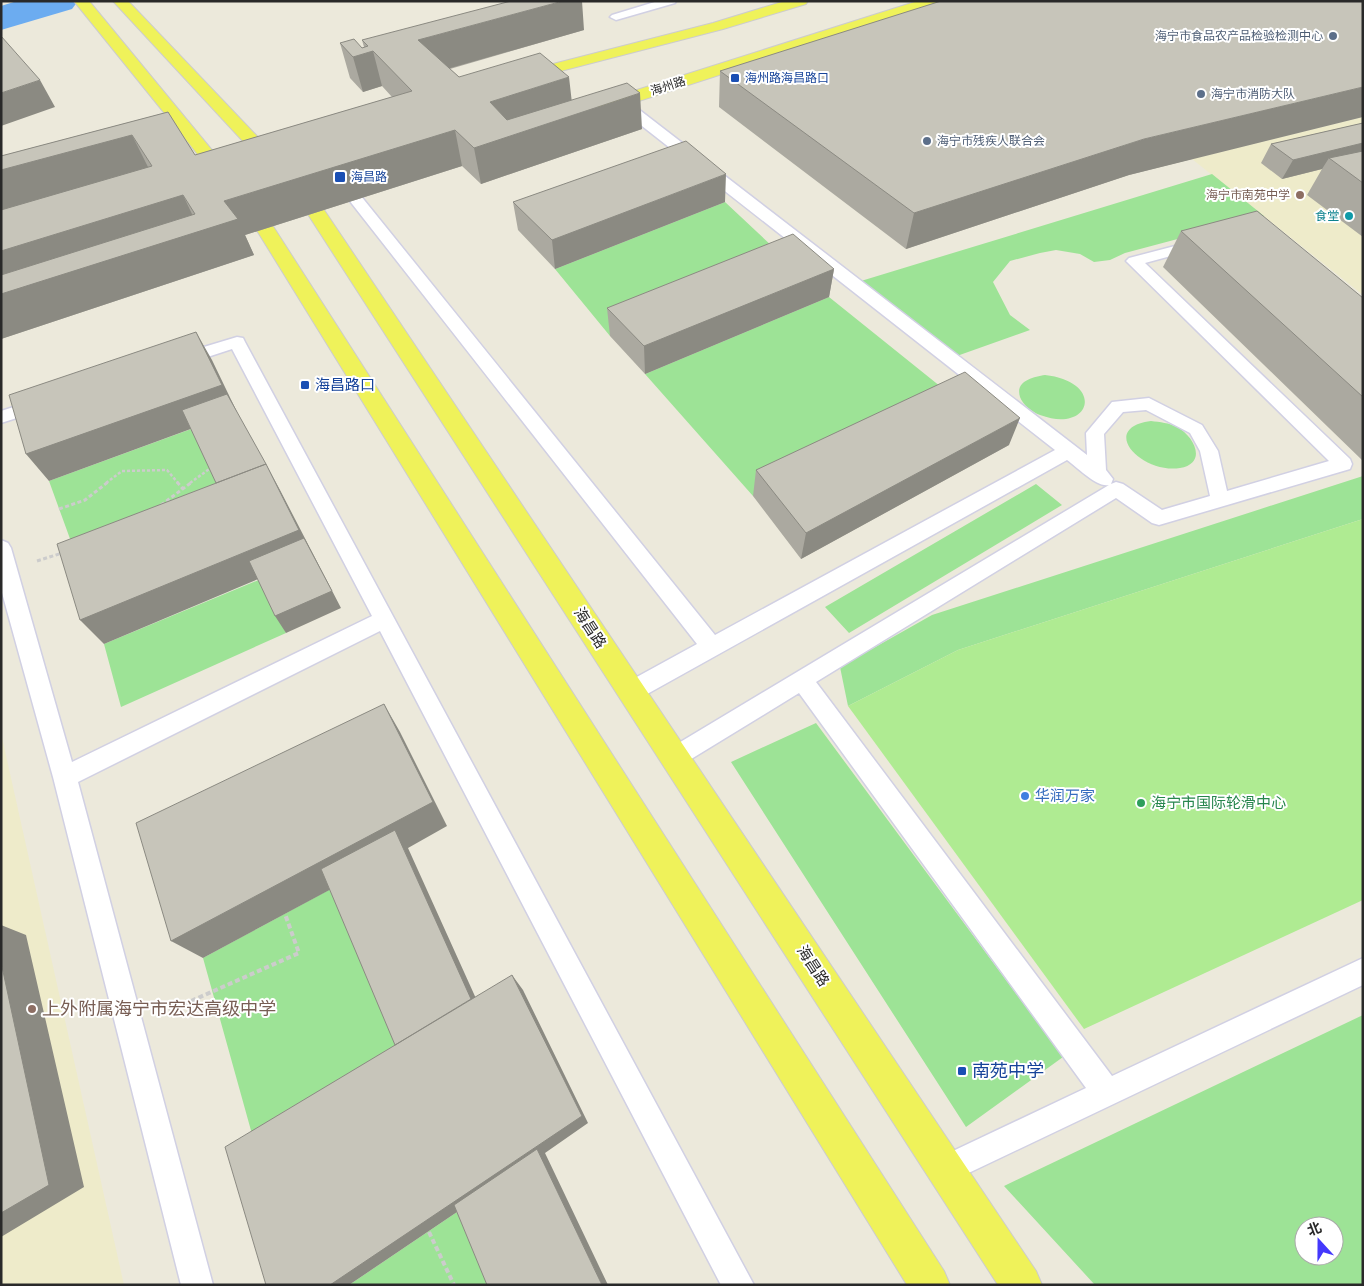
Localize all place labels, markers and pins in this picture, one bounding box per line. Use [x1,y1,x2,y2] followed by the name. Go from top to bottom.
[1155,28,1323,42] place label: 海宁市食品农产品检验检测中心
[1327,30,1339,42] marker: 海宁市食品农产品检验检测中心
[745,70,829,84] place label: 海州路海昌路口
[729,72,741,84] marker: 海州路海昌路口
[1211,86,1295,100] place label: 海宁市消防大队
[1195,88,1207,100] marker: 海宁市消防大队
[937,133,1045,147] place label: 海宁市残疾人联合会
[921,135,933,147] marker: 海宁市残疾人联合会
[351,169,387,183] place label: 海昌路
[333,170,347,184] marker: 海昌路
[1206,187,1290,201] place label: 海宁市南苑中学
[1294,189,1306,201] marker: 海宁市南苑中学
[1315,208,1339,222] place label: 食堂
[1343,210,1355,222] marker: 食堂
[315,375,375,393] place label: 海昌路口
[299,379,311,391] marker: 海昌路口
[1035,786,1095,804] place label: 华润万家
[1019,790,1031,802] marker: 华润万家
[1151,793,1286,811] place label: 海宁市国际轮滑中心
[1135,797,1147,809] marker: 海宁市国际轮滑中心
[42,997,276,1019] place label: 上外附属海宁市宏达高级中学
[26,1003,38,1015] marker: 上外附属海宁市宏达高级中学
[972,1059,1044,1081] place label: 南苑中学
[956,1065,968,1077] marker: 南苑中学

